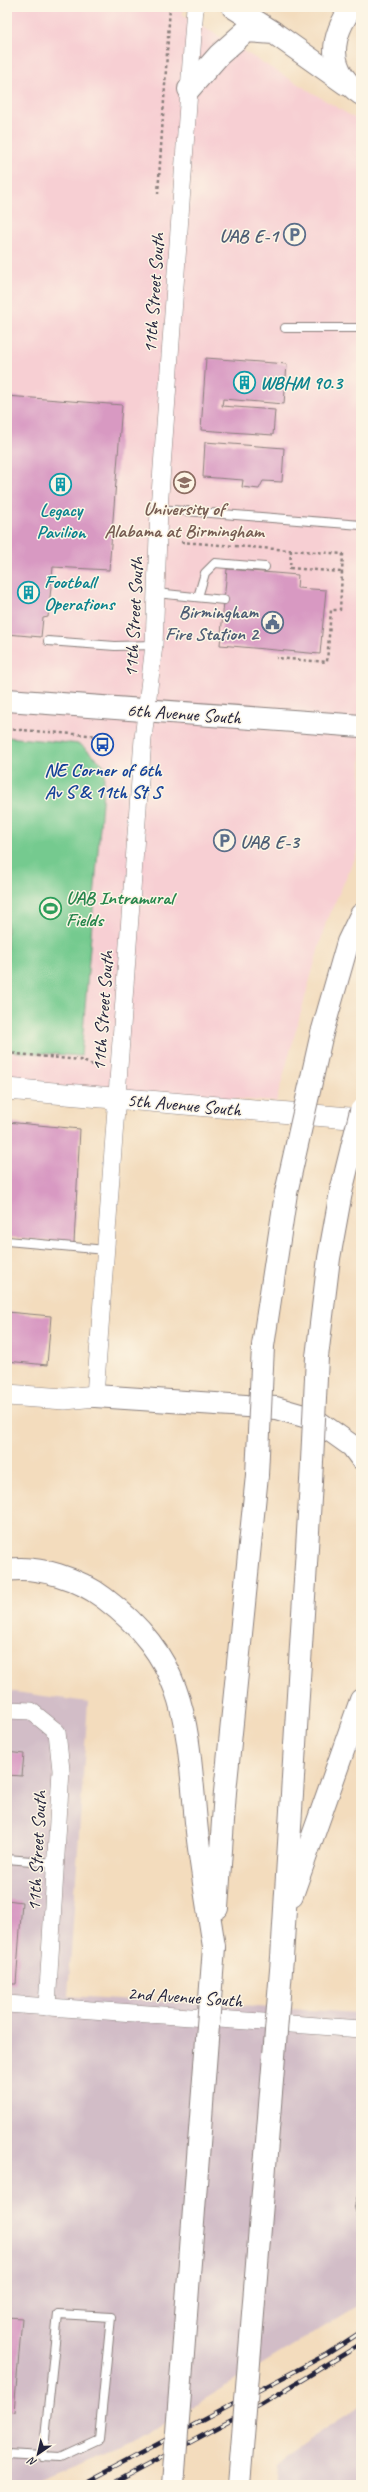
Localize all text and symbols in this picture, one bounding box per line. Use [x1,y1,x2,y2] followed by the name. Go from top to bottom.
[281,222,307,248] parking icon: UAB E-1
[219,224,280,248] place label: UAB E-1
[138,231,170,354] street label: 11th Street South
[232,369,258,395] building icon: WBHM 90.3
[260,371,345,395] place label: WBHM 90.3
[171,470,197,496] school or university icon: University of Alabama at Birmingham
[48,471,74,497] building icon: Legacy Pavilion
[104,497,266,543] place label: University of Alabama at Birmingham
[37,498,87,544] place label: Legacy Pavilion
[119,555,149,678] street label: 11th Street South
[44,570,117,616] place label: Football Operations
[16,579,42,605] building icon: Football Operations
[165,600,260,646] place label: Birmingham Fire Station 2
[260,609,286,635] public building icon: Birmingham Fire Station 2
[126,698,243,730] street label: 6th Avenue South
[90,731,116,757] bus stop icon: NE Corner of 6th Av S & 11th St S
[44,758,164,804] place label: NE Corner of 6th Av S & 11th St S
[212,828,238,854] parking icon: UAB E-3
[240,830,301,854] place label: UAB E-3
[66,886,177,932] place label: UAB Intramural Fields
[37,895,63,921] sports icon: UAB Intramural Fields
[87,949,119,1072] street label: 11th Street South
[126,1088,243,1122] street label: 5th Avenue South
[22,1789,52,1912] street label: 11th Street South
[127,1981,245,2013] street label: 2nd Avenue South
[18,2434,58,2474] north arrow
[24,2453,39,2470] text: N

